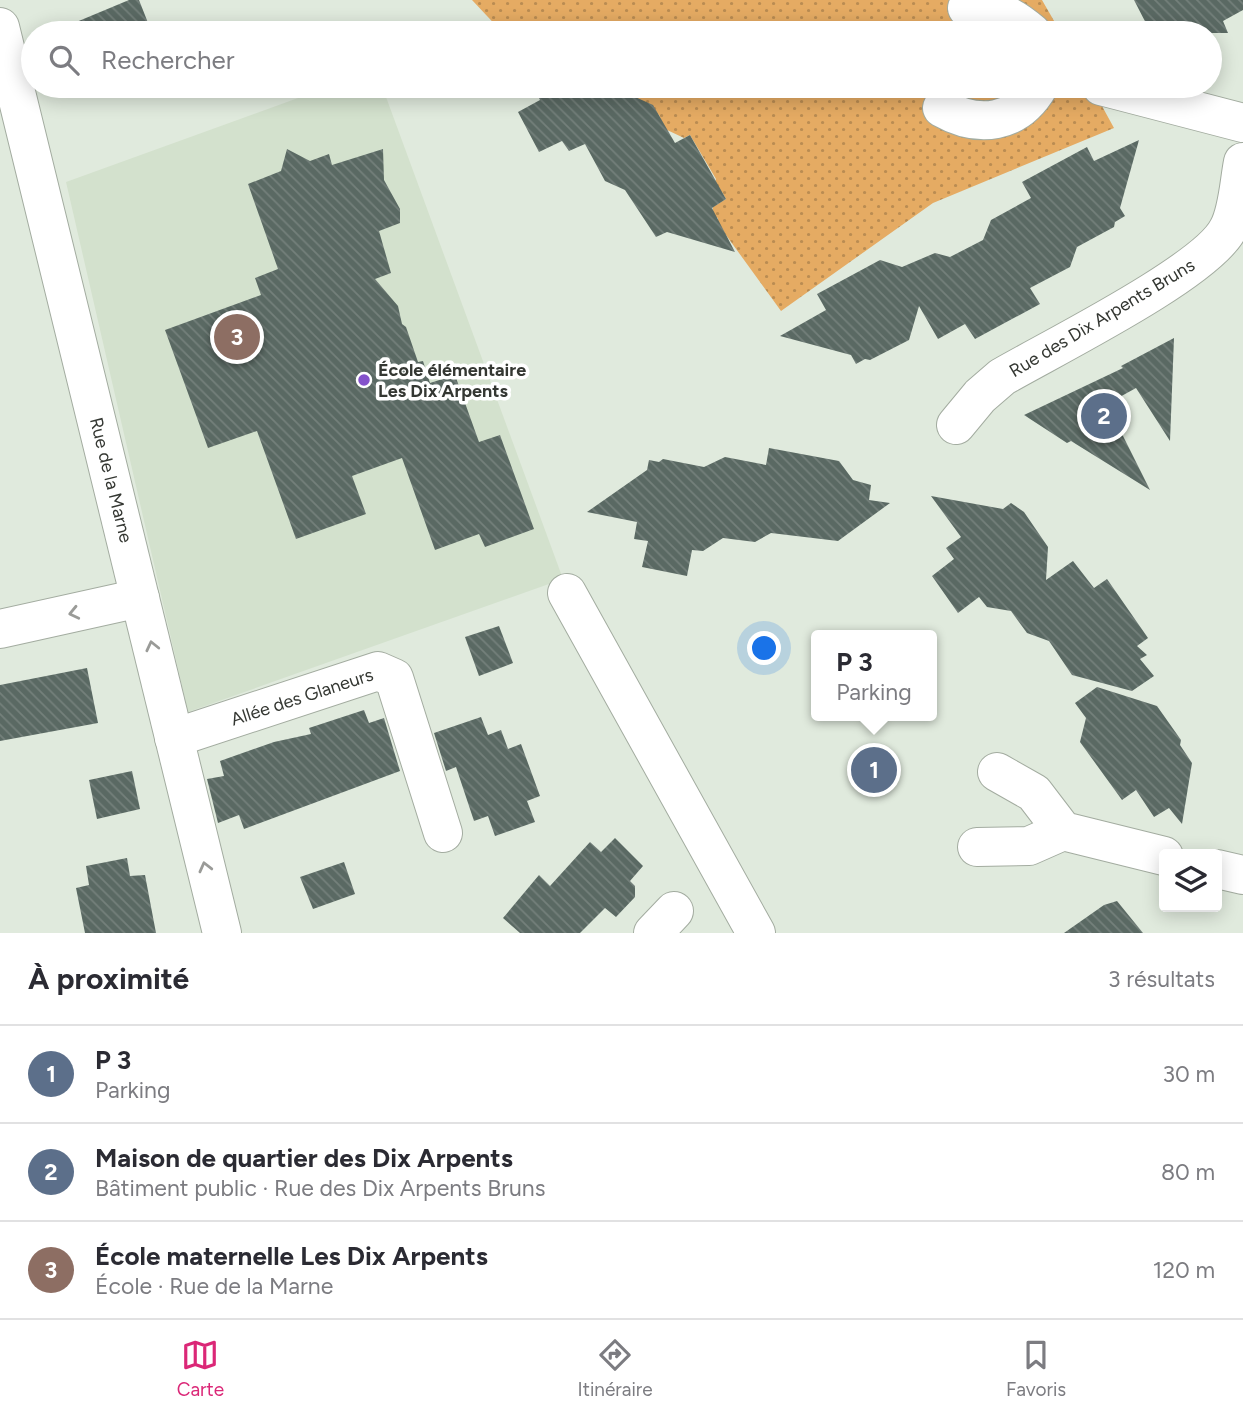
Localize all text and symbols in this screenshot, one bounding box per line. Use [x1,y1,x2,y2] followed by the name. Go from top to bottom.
[21,21,1222,98] search box
[45,41,83,79] icon: search
[101,44,235,76] text: Rechercher
[1005,254,1199,382] street label: Rue des Dix Arpents Bruns
[214,311,260,363] pin: 3
[378,359,526,402] place label: École élémentaire Les Dix Arpents
[356,372,372,388] marker: École élémentaire Les Dix Arpents
[1081,390,1127,442] pin: 2
[85,415,137,545] street label: Rue de la Marne
[68,604,80,619] one-way arrow
[811,630,937,721] popup
[747,631,781,665] your location
[146,640,160,652] one-way arrow
[836,646,873,678] text: P 3
[228,664,376,730] street label: Allée des Glaneurs
[836,678,912,706] text: Parking
[851,744,897,796] pin: 1
[1159,849,1222,912] map controls
[1159,849,1222,912] button: layers
[199,861,213,873] one-way arrow
[28,960,189,997] text: À proximité
[1108,965,1215,993] text: 3 résultats
[95,1044,131,1076] text: P 3
[46,1060,56,1088] text: 1
[1162,1060,1215,1088] text: 30 m
[95,1076,170,1104] text: Parking
[95,1142,513,1174] text: Maison de quartier des Dix Arpents
[44,1158,58,1186] text: 2
[1161,1158,1215,1186] text: 80 m
[95,1174,545,1202] text: Bâtiment public · Rue des Dix Arpents Bruns
[95,1240,488,1272] text: École maternelle Les Dix Arpents
[45,1256,57,1284] text: 3
[1153,1256,1215,1284] text: 120 m
[95,1272,333,1300] text: École · Rue de la Marne
[177,1336,224,1401] tab: Carte
[578,1336,653,1401] tab: Itinéraire
[1006,1336,1066,1401] tab: Favoris

